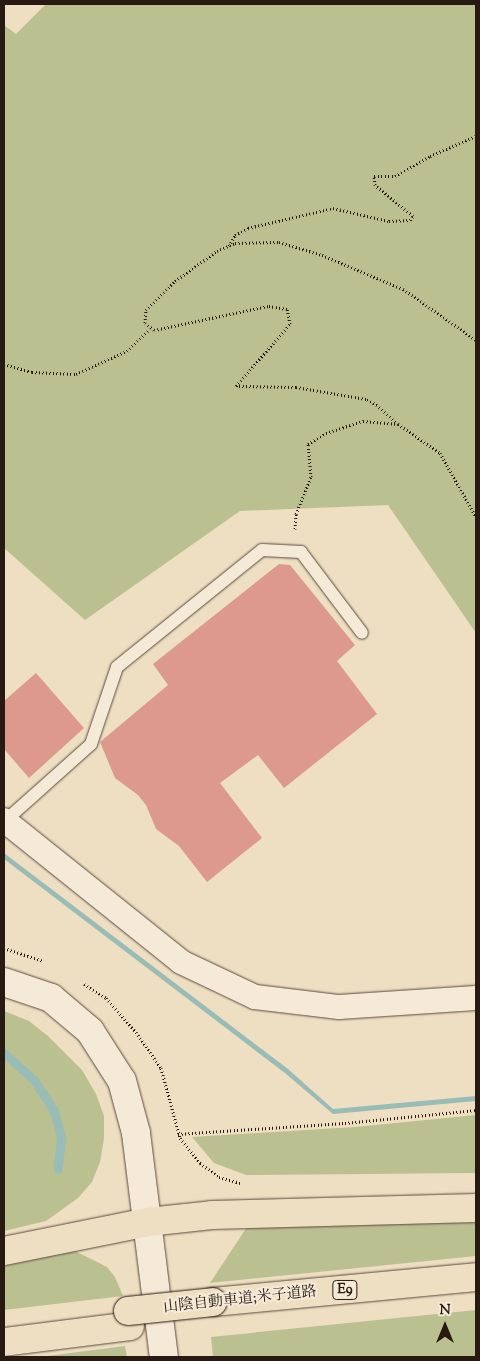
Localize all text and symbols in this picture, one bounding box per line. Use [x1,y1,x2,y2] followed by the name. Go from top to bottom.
[331,1278,359,1302] road number: E9
[163,1283,317,1317] street label: 山陰自動車道;米子道路
[420,1301,470,1351] north arrow
[439,1301,451,1321] text: N

